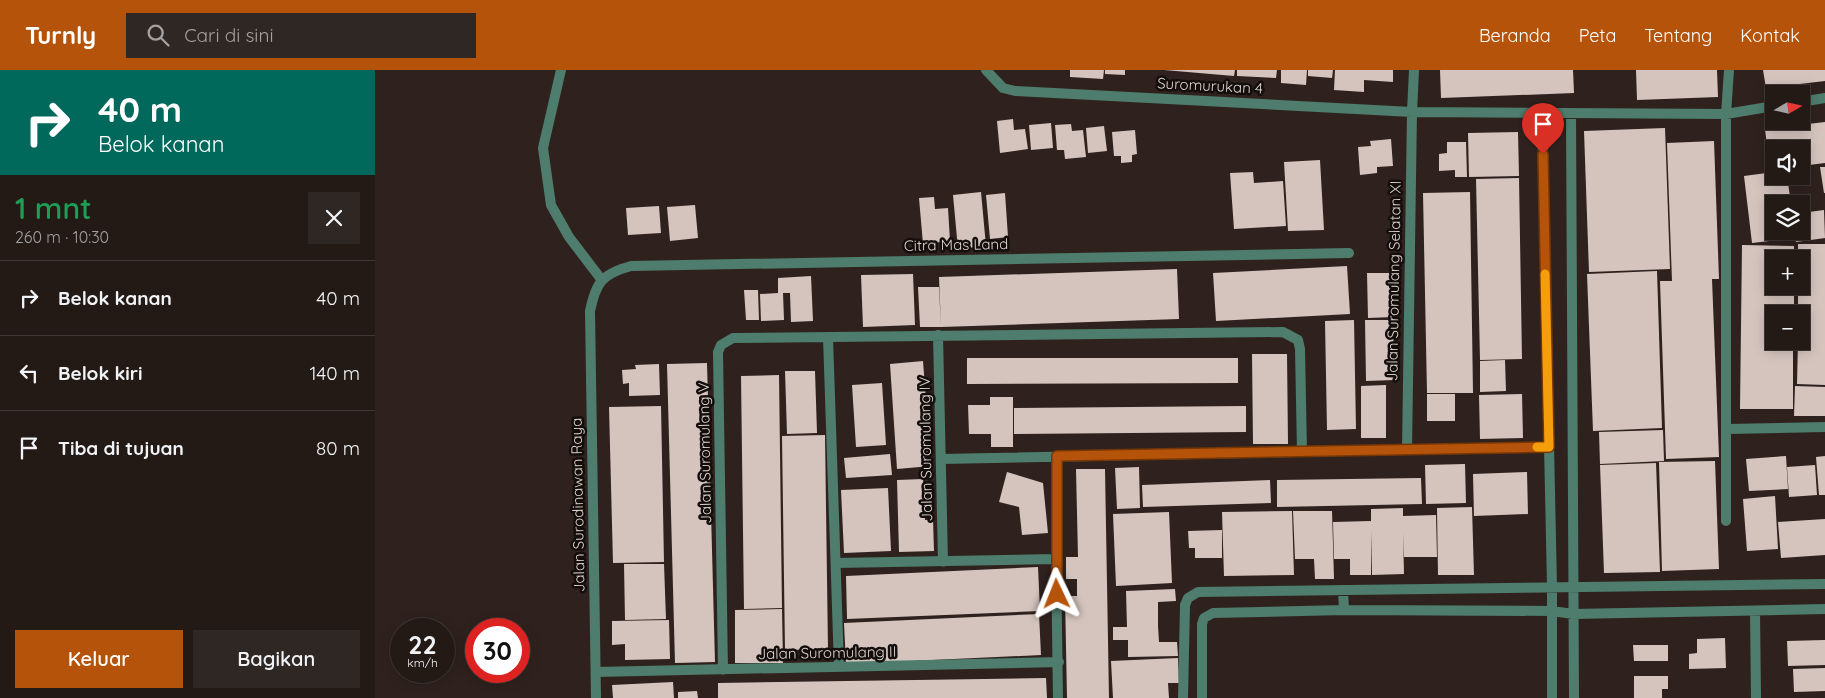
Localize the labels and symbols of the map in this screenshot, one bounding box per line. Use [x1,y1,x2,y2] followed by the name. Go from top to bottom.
[1157,73,1263,98] street label: Suromurukan 4
[1765,85,1810,130] north arrow
[1522,103,1564,154] pin
[1382,181,1405,381] street label: Jalan Suromulang Selatan XI
[904,234,1008,255] street label: Citra Mas Land
[915,376,936,522] street label: Jalan Suromulang IV
[694,382,715,524] street label: Jalan Suromulang V
[566,418,589,592] street label: Jalan Surodinawan Raya
[1030,567,1082,619] position arrow
[465,618,530,683] speed limit sign: 30
[757,642,897,663] street label: Jalan Suromulang II

